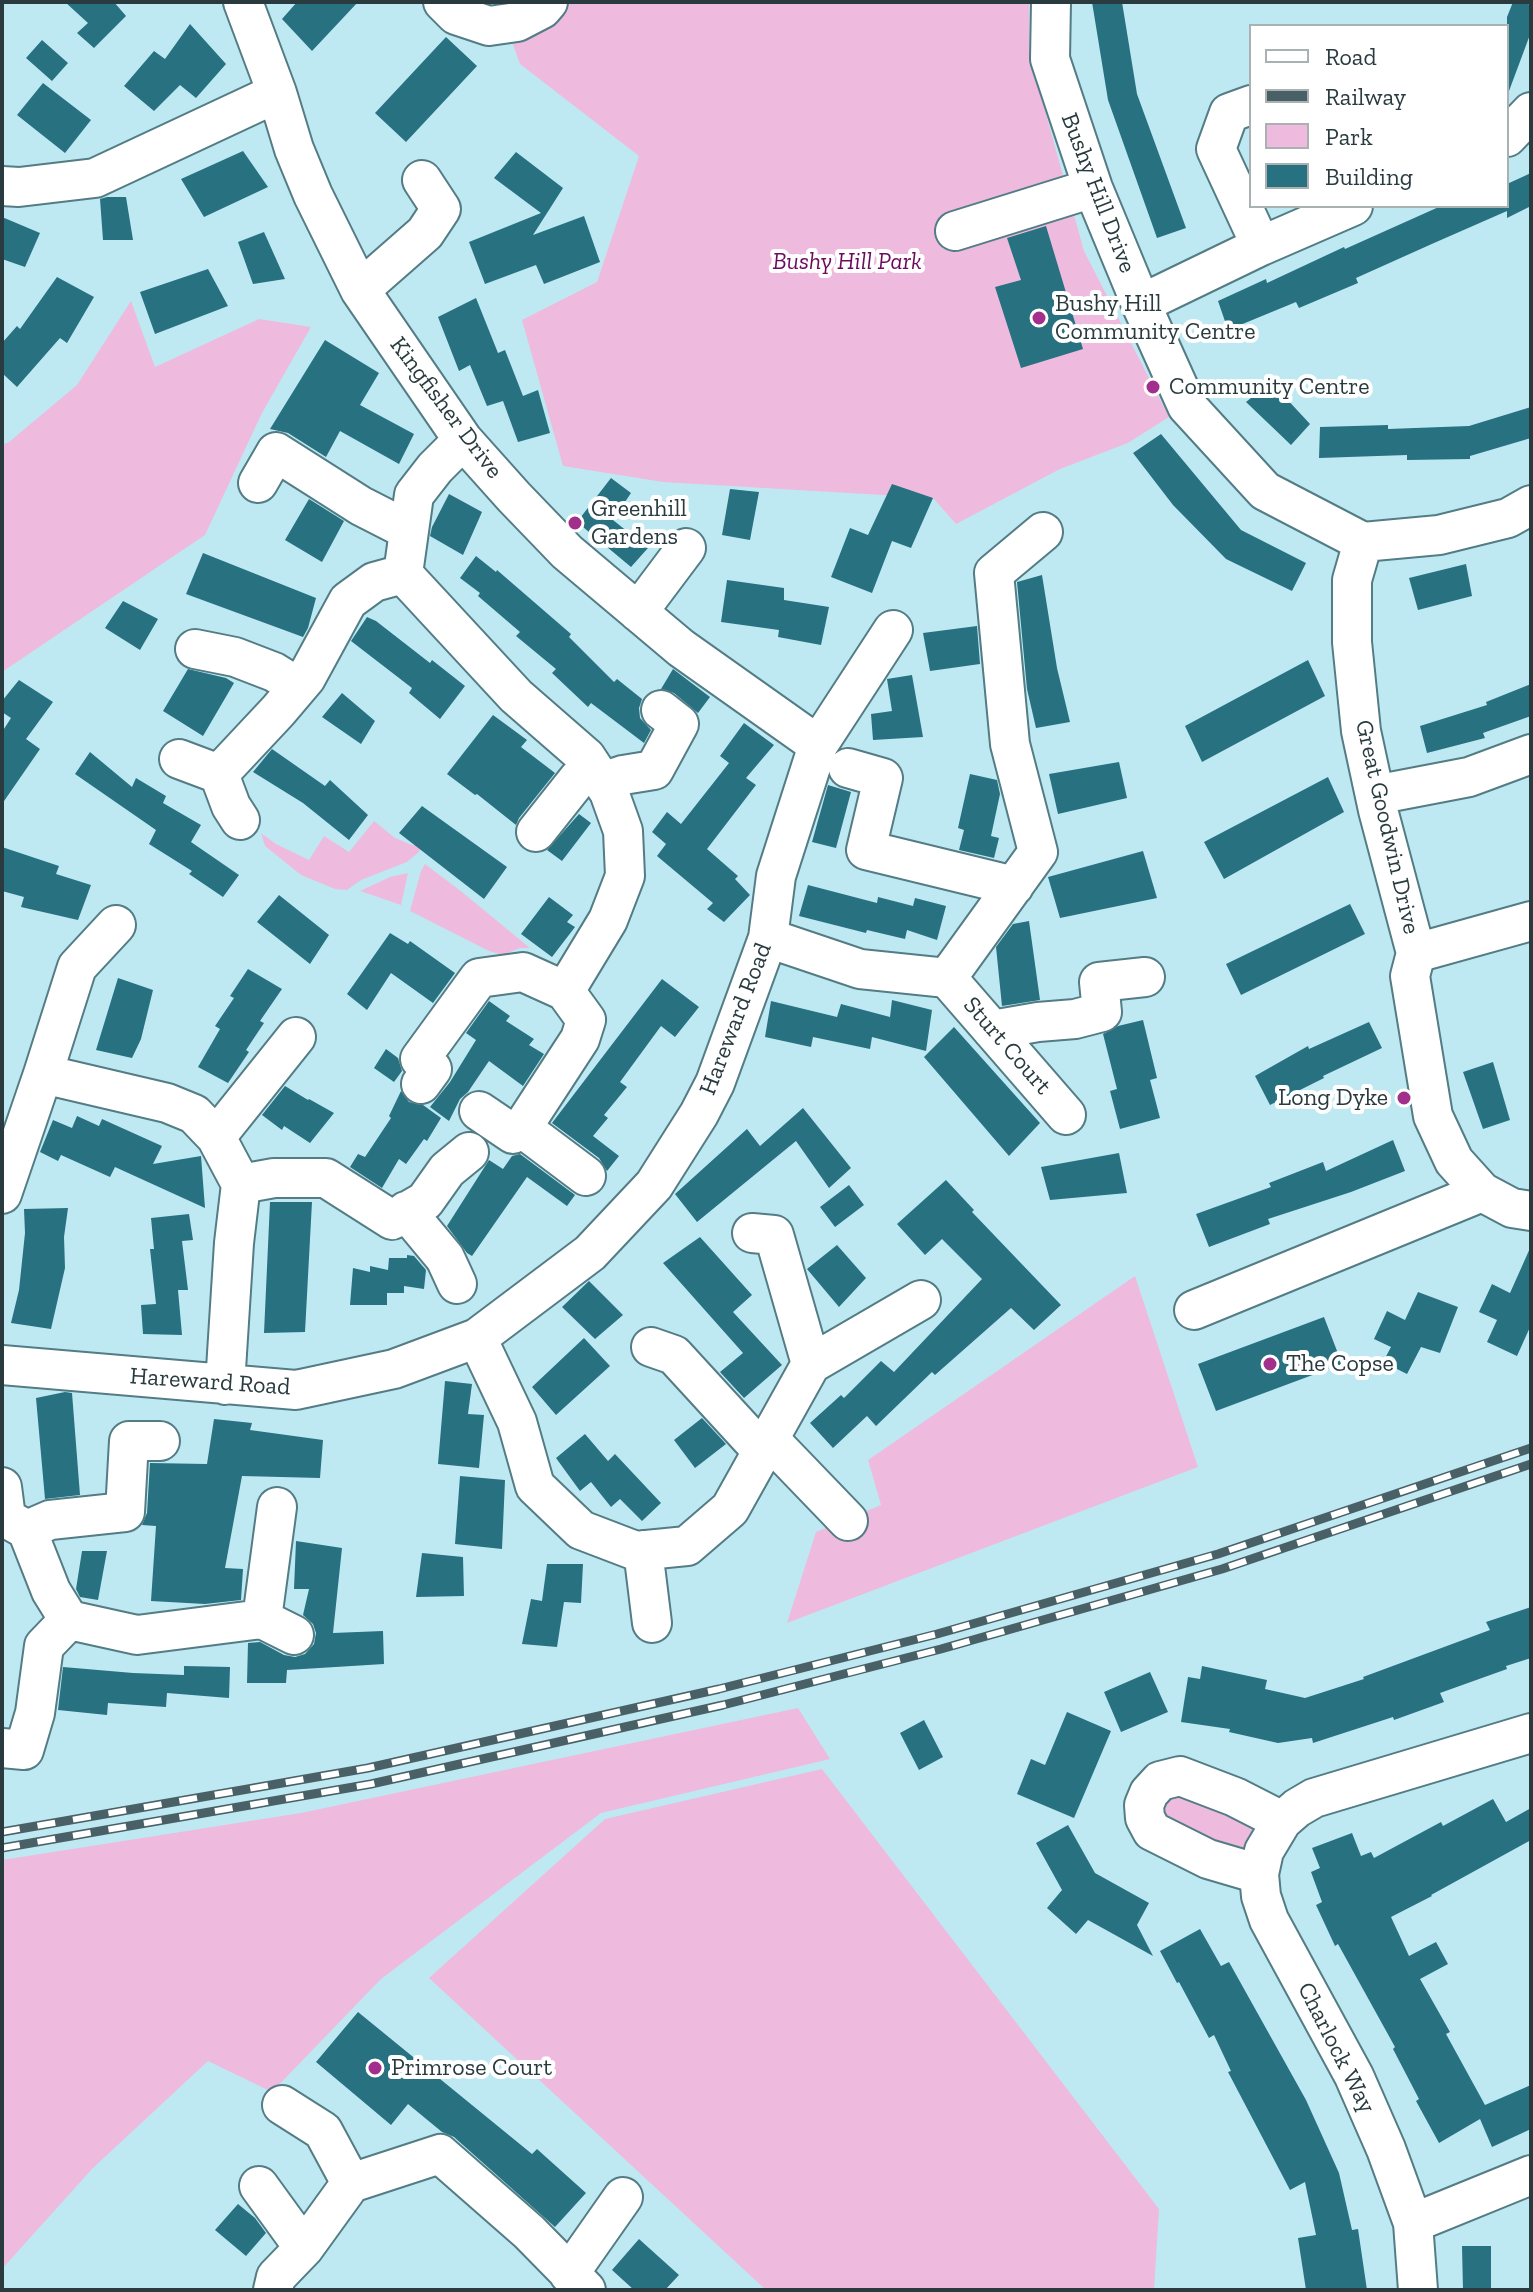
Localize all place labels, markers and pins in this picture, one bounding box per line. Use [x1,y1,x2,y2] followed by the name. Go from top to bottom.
[1055,290,1256,346] place label: Bushy Hill Community Centre
[1030,309,1048,327] marker: Bushy Hill Community Centre
[1169,373,1370,401] place label: Community Centre
[1144,378,1162,396] marker: Community Centre
[591,495,687,551] place label: Greenhill Gardens
[566,514,584,532] marker: Greenhill Gardens
[1278,1084,1388,1112] place label: Long Dyke
[1395,1089,1413,1107] marker: Long Dyke
[1286,1350,1394,1378] place label: The Copse
[1261,1355,1279,1373] marker: The Copse
[391,2054,552,2082] place label: Primrose Court
[366,2059,384,2077] marker: Primrose Court

